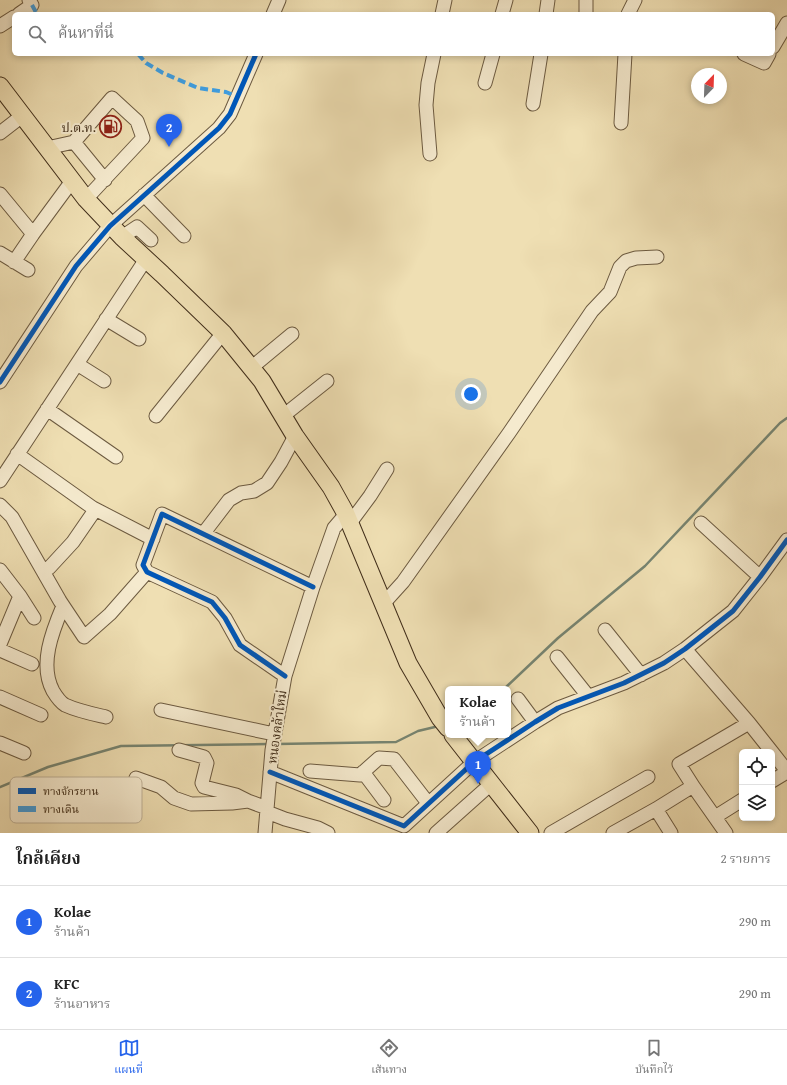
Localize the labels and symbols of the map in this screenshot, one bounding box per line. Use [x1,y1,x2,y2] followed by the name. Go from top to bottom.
[691,68,727,104] north arrow
[98,114,124,140] fuel station icon: ป.ต.ท.
[156,114,182,147] pin: 2
[62,118,96,137] place label: ป.ต.ท.
[461,384,481,404] your location
[262,689,292,765] street label: หนองคล้าใหม่
[465,751,491,784] pin: 1
[10,777,142,823] legend
[43,783,99,799] text: ทางจักรยาน
[43,801,79,817] text: ทางเดิน

